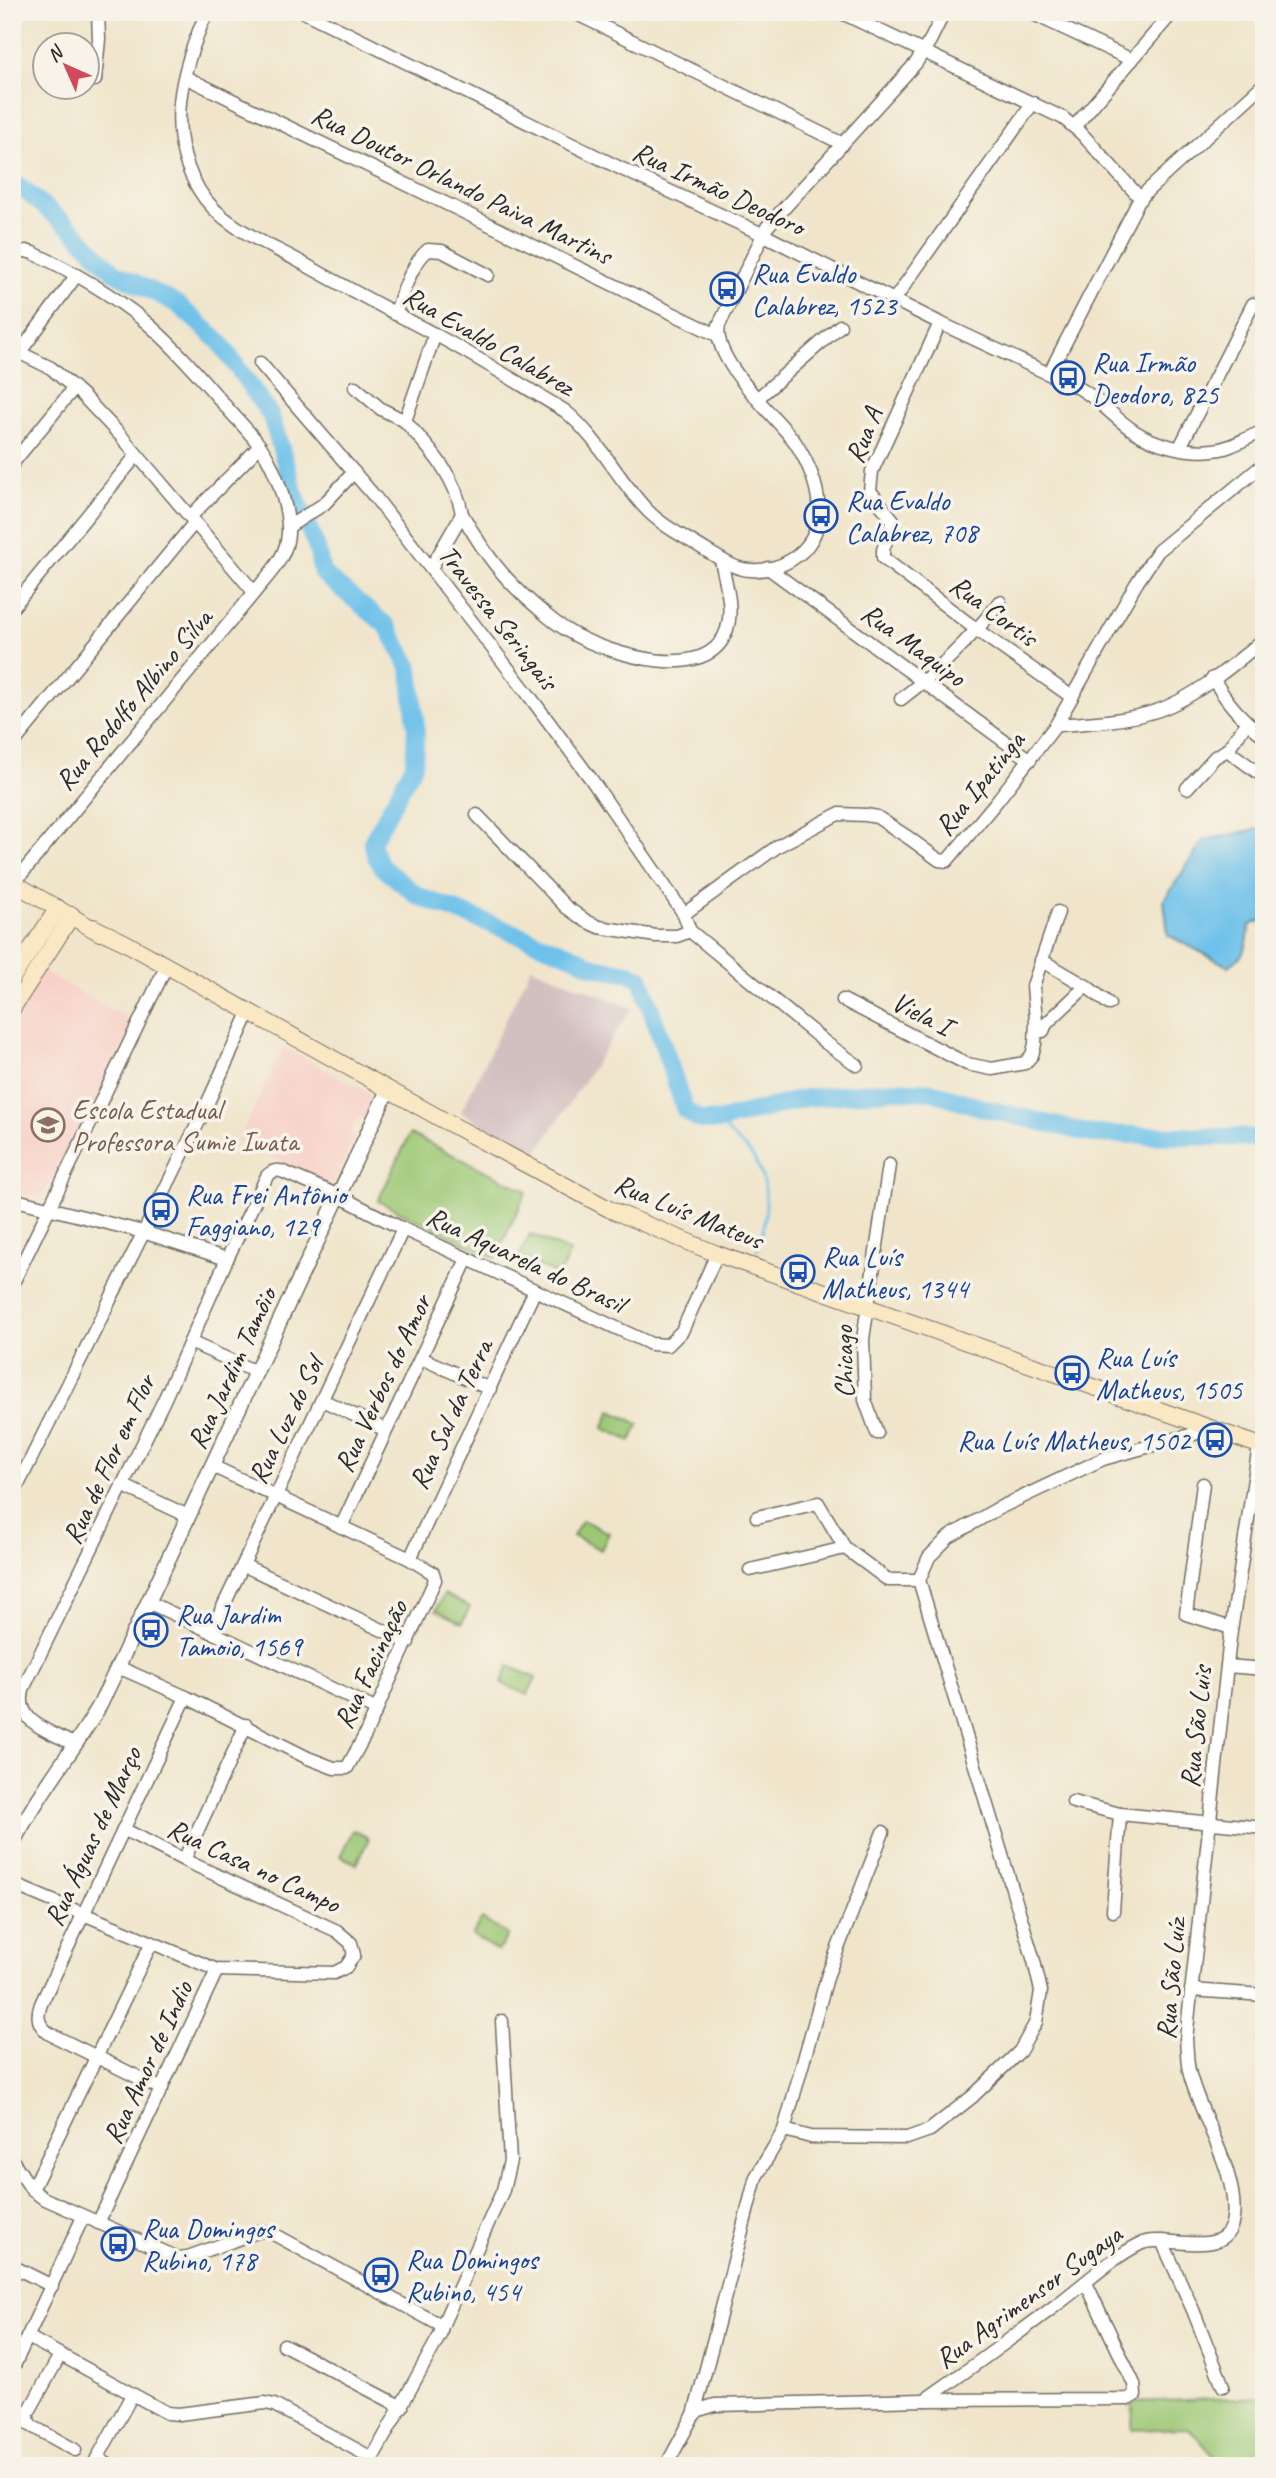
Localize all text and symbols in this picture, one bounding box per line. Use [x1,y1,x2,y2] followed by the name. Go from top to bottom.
[32,32,102,102] north arrow
[42,40,70,67] text: N
[306,96,620,273] street label: Rua Doutor Orlando Paiva Martins
[627,133,813,245] street label: Rua Irmão Deodoro
[752,256,899,323] place label: Rua Evaldo Calabrez, 1523
[708,270,746,308] bus stop icon: Rua Evaldo Calabrez, 1523
[397,278,583,405] street label: Rua Evaldo Calabrez
[1092,345,1220,412] place label: Rua Irmão Deodoro, 825
[1049,359,1087,397] bus stop icon: Rua Irmão Deodoro, 825
[837,401,891,468] street label: Rua A
[846,483,980,550] place label: Rua Evaldo Calabrez, 708
[802,497,840,535] bus stop icon: Rua Evaldo Calabrez, 708
[431,538,568,699] street label: Travessa Seringais
[943,567,1046,655] street label: Rua Cortis
[855,595,974,695] street label: Rua Maquipo
[47,599,221,797] street label: Rua Rodolfo Albino Silva
[927,723,1033,843] street label: Rua Ipatinga
[886,984,963,1046] street label: Viela I
[72,1092,301,1159] place label: Escola Estadual Professora Sumie Iwata
[29,1106,67,1144] school or university icon: Escola Estadual Professora Sumie Iwata
[609,1166,770,1258] street label: Rua Luís Mateus
[186,1177,349,1244] place label: Rua Frei Antônio Faggiano, 129
[142,1191,180,1229] bus stop icon: Rua Frei Antônio Faggiano, 129
[421,1198,635,1323] street label: Rua Aquarela do Brasil
[822,1239,971,1306] place label: Rua Luís Matheus, 1344
[779,1253,817,1291] bus stop icon: Rua Luís Matheus, 1344
[179,1279,285,1454] street label: Rua Jardim Tamôio
[326,1287,440,1478] street label: Rua Verbos do Amor
[825,1323,862,1398] street label: Chicago
[401,1332,501,1495] street label: Rua Sal da Terra
[1096,1340,1244,1407] place label: Rua Luís Matheus, 1505
[240,1347,333,1489] street label: Rua Luz do Sol
[1053,1354,1091,1392] bus stop icon: Rua Luís Matheus, 1505
[54,1367,164,1549] street label: Rua de Flor em Flor
[1196,1421,1234,1459] bus stop icon: Rua Luís Matheus, 1502
[957,1423,1192,1458] place label: Rua Luís Matheus, 1502
[326,1593,416,1734] street label: Rua Facinação
[176,1597,304,1664] place label: Rua Jardim Tamoio, 1569
[132,1611,170,1649] bus stop icon: Rua Jardim Tamoio, 1569
[1172,1662,1220,1790] street label: Rua São Luis
[36,1739,150,1931] street label: Rua Águas de Março
[162,1810,347,1922] street label: Rua Casa no Campo
[1148,1914,1193,2041] street label: Rua São Luíz
[94,1973,201,2149] street label: Rua Amor de Indio
[142,2211,276,2278] place label: Rua Domingos Rubino, 178
[928,2216,1130,2376] street label: Rua Agrimensor Sugaya
[99,2225,137,2263] bus stop icon: Rua Domingos Rubino, 178
[406,2242,540,2309] place label: Rua Domingos Rubino, 454
[362,2256,400,2294] bus stop icon: Rua Domingos Rubino, 454

